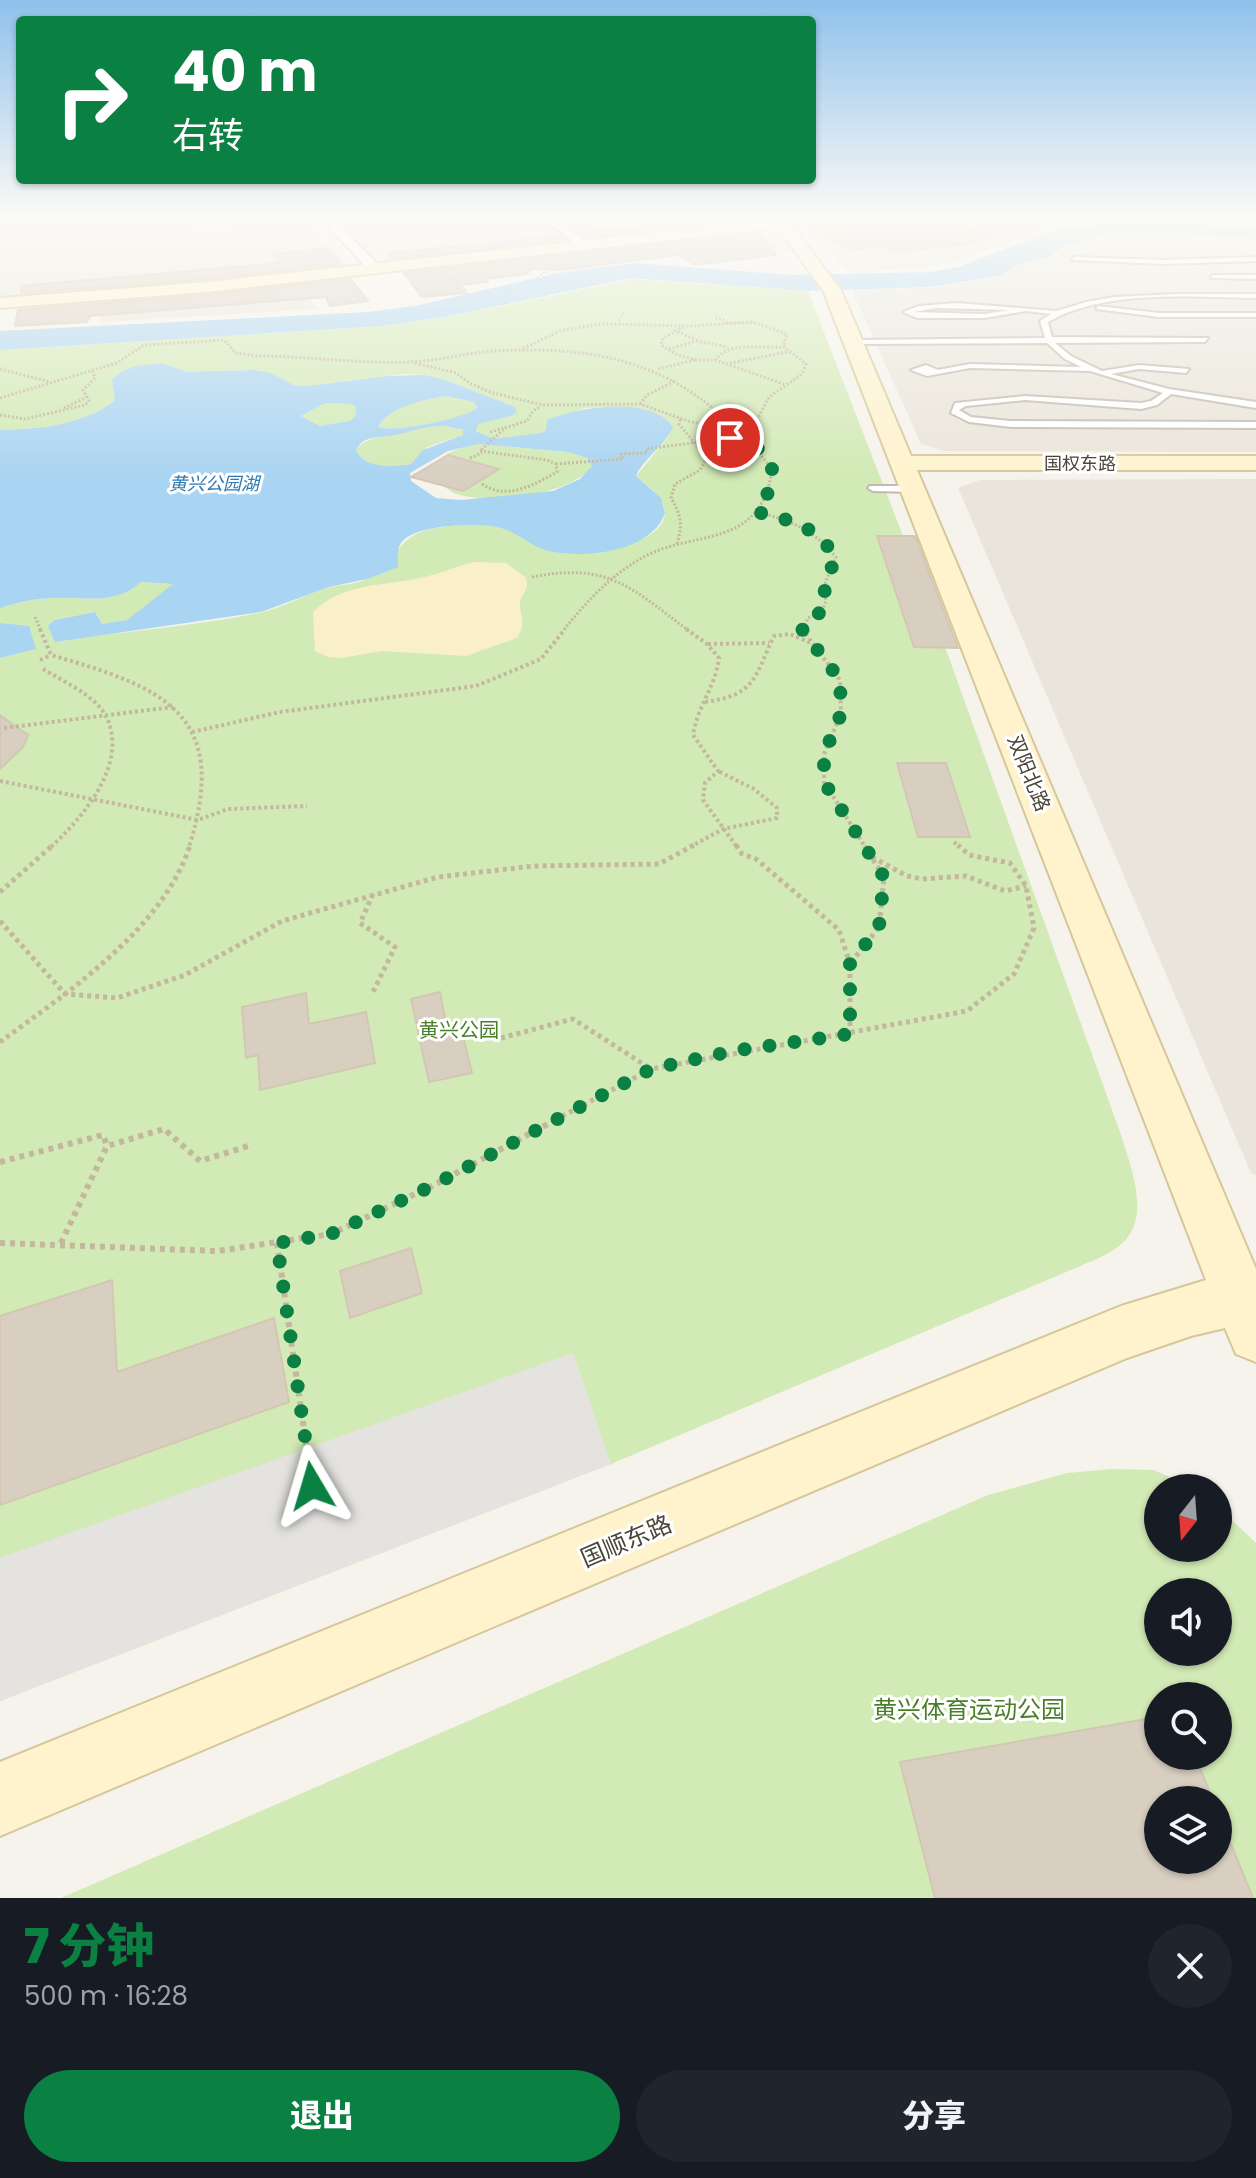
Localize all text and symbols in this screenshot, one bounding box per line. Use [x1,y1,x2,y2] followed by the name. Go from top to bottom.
[172,32,318,111] text: 40 m
[40,48,144,152] icon: right
[172,110,244,161] text: 右转
[696,404,764,472] pin
[708,416,752,460] icon: arrive
[1044,451,1116,476] street label: 国权东路
[169,471,262,496] water label: 黄兴公园湖
[1001,731,1057,815] street label: 双阳北路
[419,1016,499,1044] park label: 黄兴公园
[270,1444,354,1528] position arrow
[1144,1474,1232,1562] north arrow
[1144,1474,1232,1874] map controls
[575,1507,677,1575] street label: 国顺东路
[1144,1578,1232,1666] button: sound
[1144,1682,1232,1770] button: search
[873,1693,1065,1726] park label: 黄兴体育运动公园
[1144,1786,1232,1874] button: layers
[24,1913,154,1980] text: 7 分钟
[1148,1924,1232,2008] button: close
[24,1978,188,2014] text: 500 m · 16:28
[24,2070,620,2162] button: 退出
[636,2070,1232,2162] button: 分享

